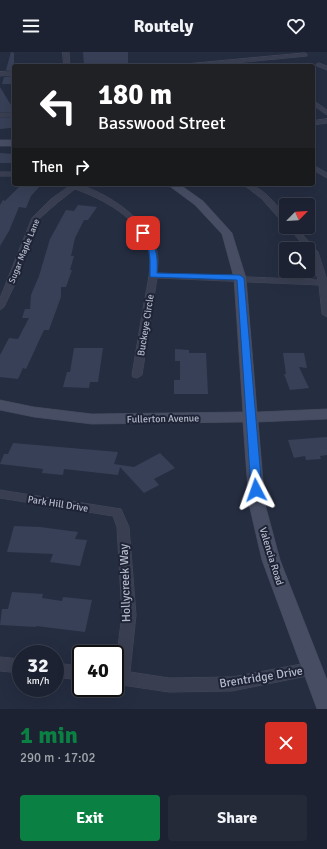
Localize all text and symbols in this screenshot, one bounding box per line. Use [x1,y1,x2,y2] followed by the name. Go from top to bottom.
[20,15,42,37] icon: menu
[134,15,193,37] text: Routely
[285,15,307,37] icon: heart
[98,78,172,112] text: 180 m
[32,80,84,132] icon: left
[98,112,226,134] text: Basswood Street
[71,156,93,178] icon: right
[32,158,63,176] text: Then
[279,198,315,234] north arrow
[279,198,315,278] map controls
[126,216,160,250] pin
[6,217,43,285] street label: Sugar Maple Lane
[132,222,154,244] icon: arrive
[279,242,315,278] button: search
[135,293,157,357] street label: Buckeye Circle
[127,412,199,426] street label: Fullerton Avenue
[235,469,277,511] position arrow
[27,493,89,515] street label: Park Hill Drive
[257,526,286,587] street label: Valencia Road
[117,543,134,622] street label: Hollycreek Way
[72,645,124,697] speed limit sign: 40
[27,653,49,678] text: 32
[218,664,304,691] street label: Brentridge Drive
[27,675,49,687] text: km/h
[20,720,78,750] text: 1 min
[265,722,307,764] button: close
[20,750,96,766] text: 290 m · 17:02
[20,795,160,841] button: Exit
[168,795,307,841] button: Share

